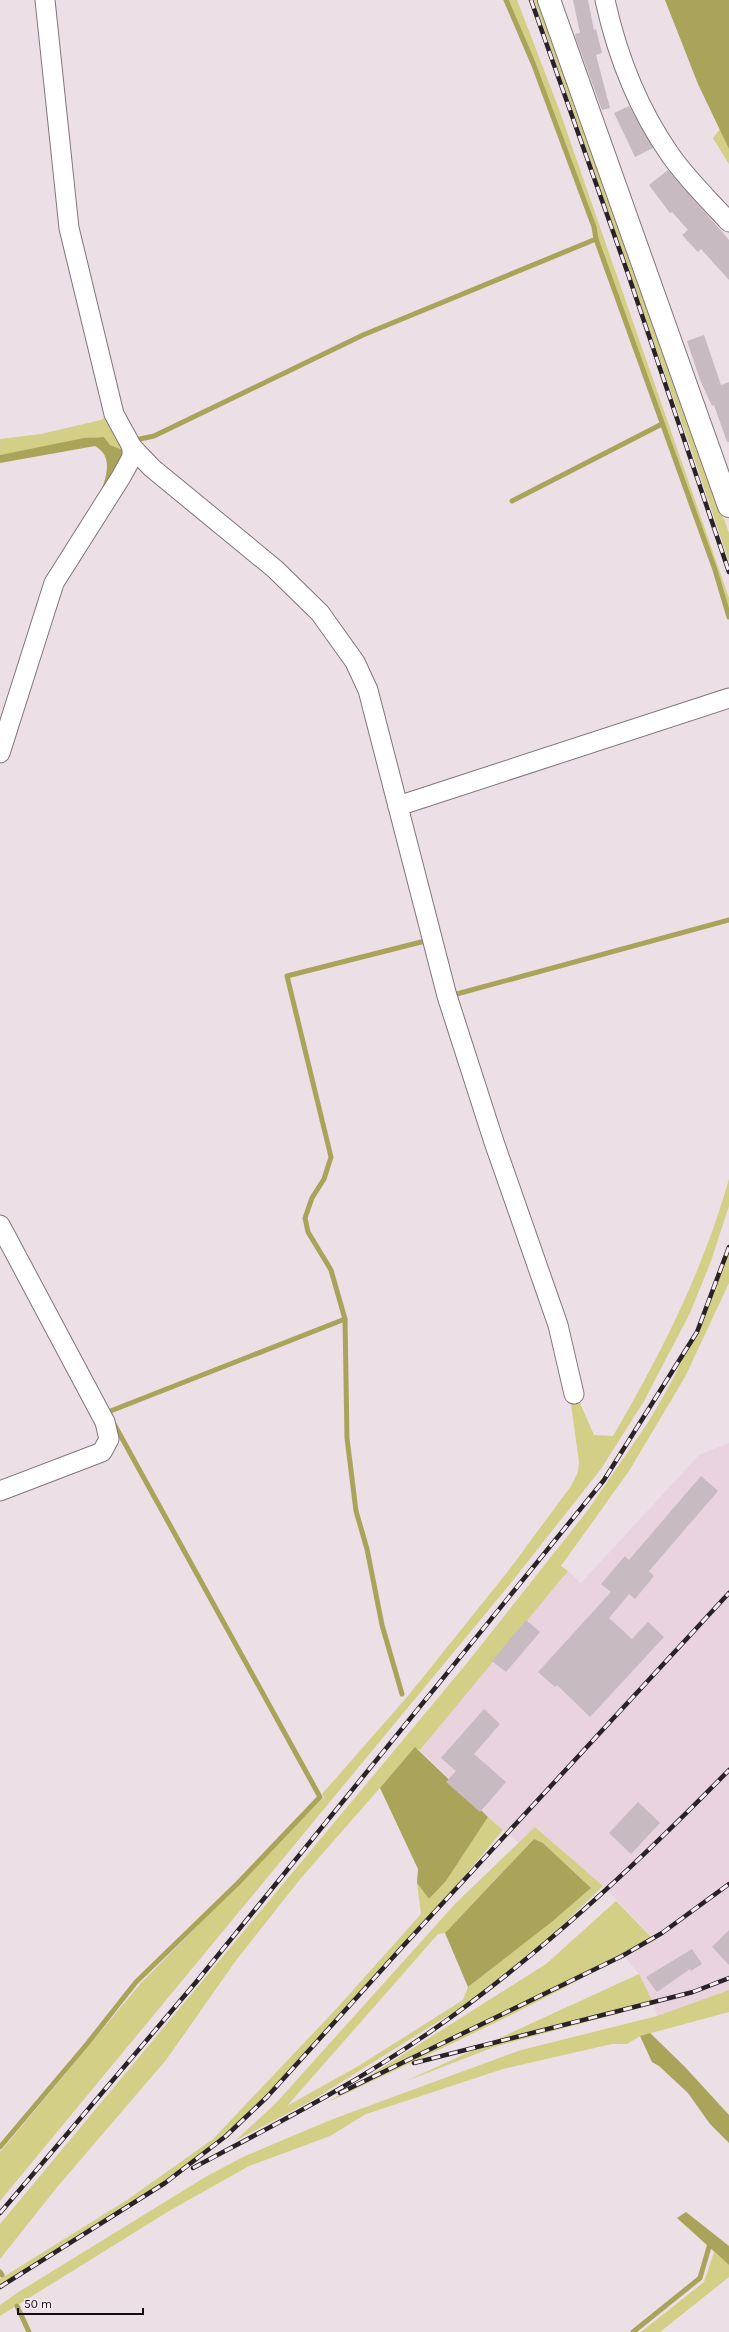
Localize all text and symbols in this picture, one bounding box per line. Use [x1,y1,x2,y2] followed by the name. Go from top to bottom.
[18,2290,143,2316] scale bar
[24,2297,52,2311] text: 50 m

